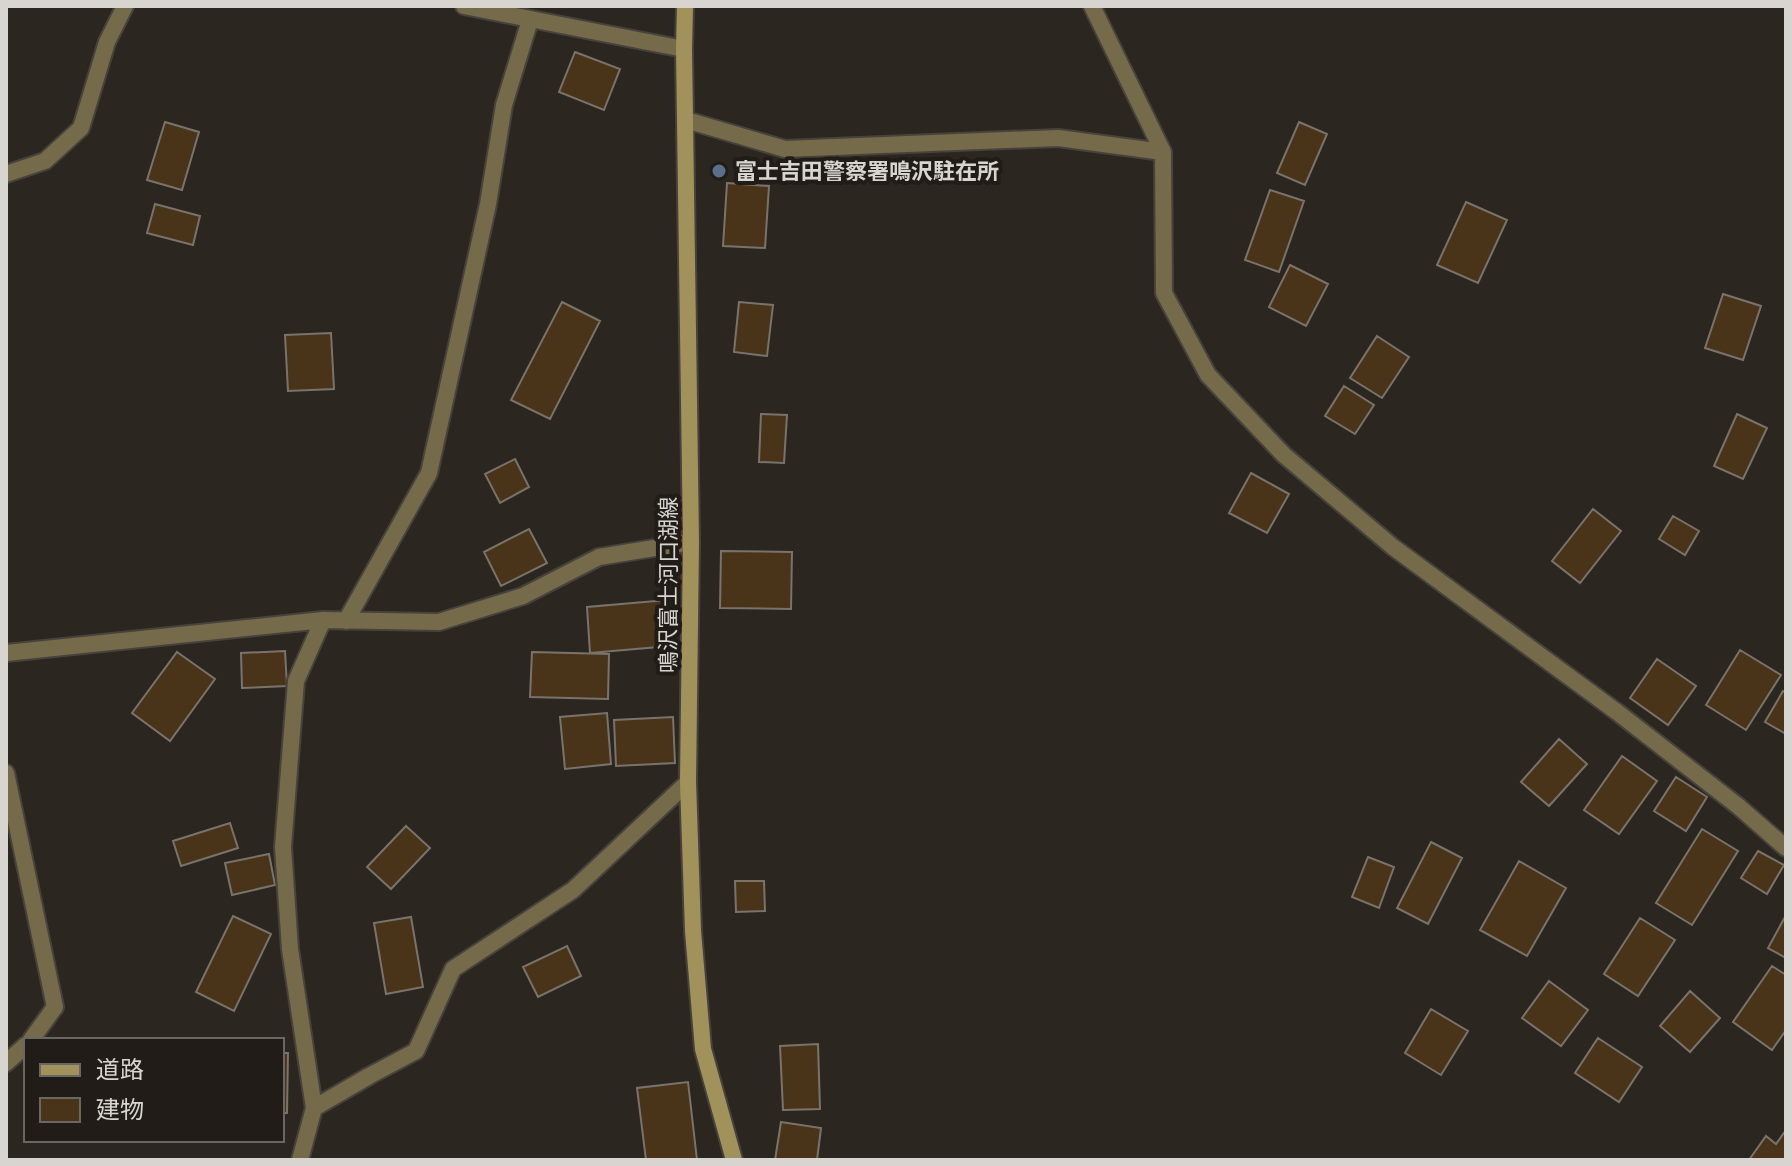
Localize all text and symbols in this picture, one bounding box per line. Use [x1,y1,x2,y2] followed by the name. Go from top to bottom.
[735,154,999,188] place label: 富士吉田警察署鳴沢駐在所
[710,162,728,180] marker: 富士吉田警察署鳴沢駐在所
[651,497,685,673] street label: 鳴沢富士河口湖線
[24,1038,284,1142] legend
[96,1051,144,1087] text: 道路
[96,1091,144,1127] text: 建物

